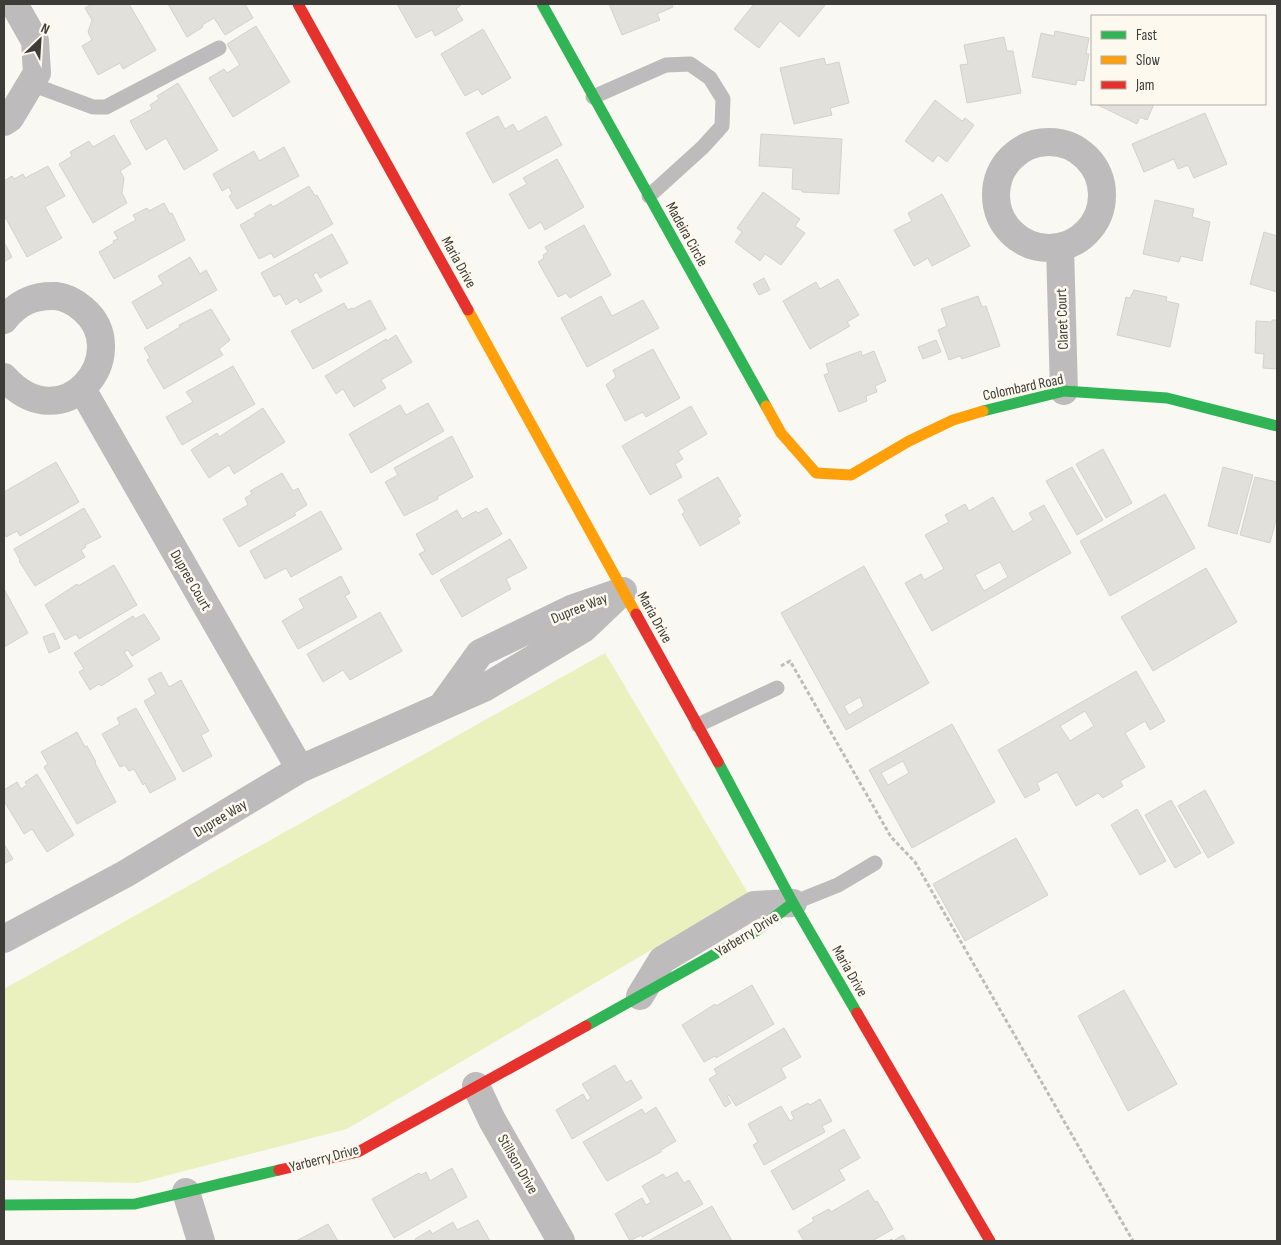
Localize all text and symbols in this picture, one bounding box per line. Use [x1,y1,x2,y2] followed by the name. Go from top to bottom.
[15,15,65,65] north arrow
[1091,15,1266,105] legend
[38,19,52,38] text: N
[1136,26,1158,45] text: Fast
[1136,51,1160,70] text: Slow
[1135,76,1154,95] text: Jam
[661,199,712,270] street label: Madeira Circle
[437,233,480,291] street label: Maria Drive
[1052,287,1073,350] street label: Claret Court
[981,370,1065,405] street label: Colombard Road
[166,546,216,614] street label: Dupree Court
[548,588,610,628] street label: Dupree Way
[633,588,676,646] street label: Maria Drive
[190,795,251,842] street label: Dupree Way
[712,908,782,961] street label: Yarberry Drive
[827,942,872,1000] street label: Maria Drive
[493,1131,542,1198] street label: Stillson Drive
[287,1140,361,1177] street label: Yarberry Drive

